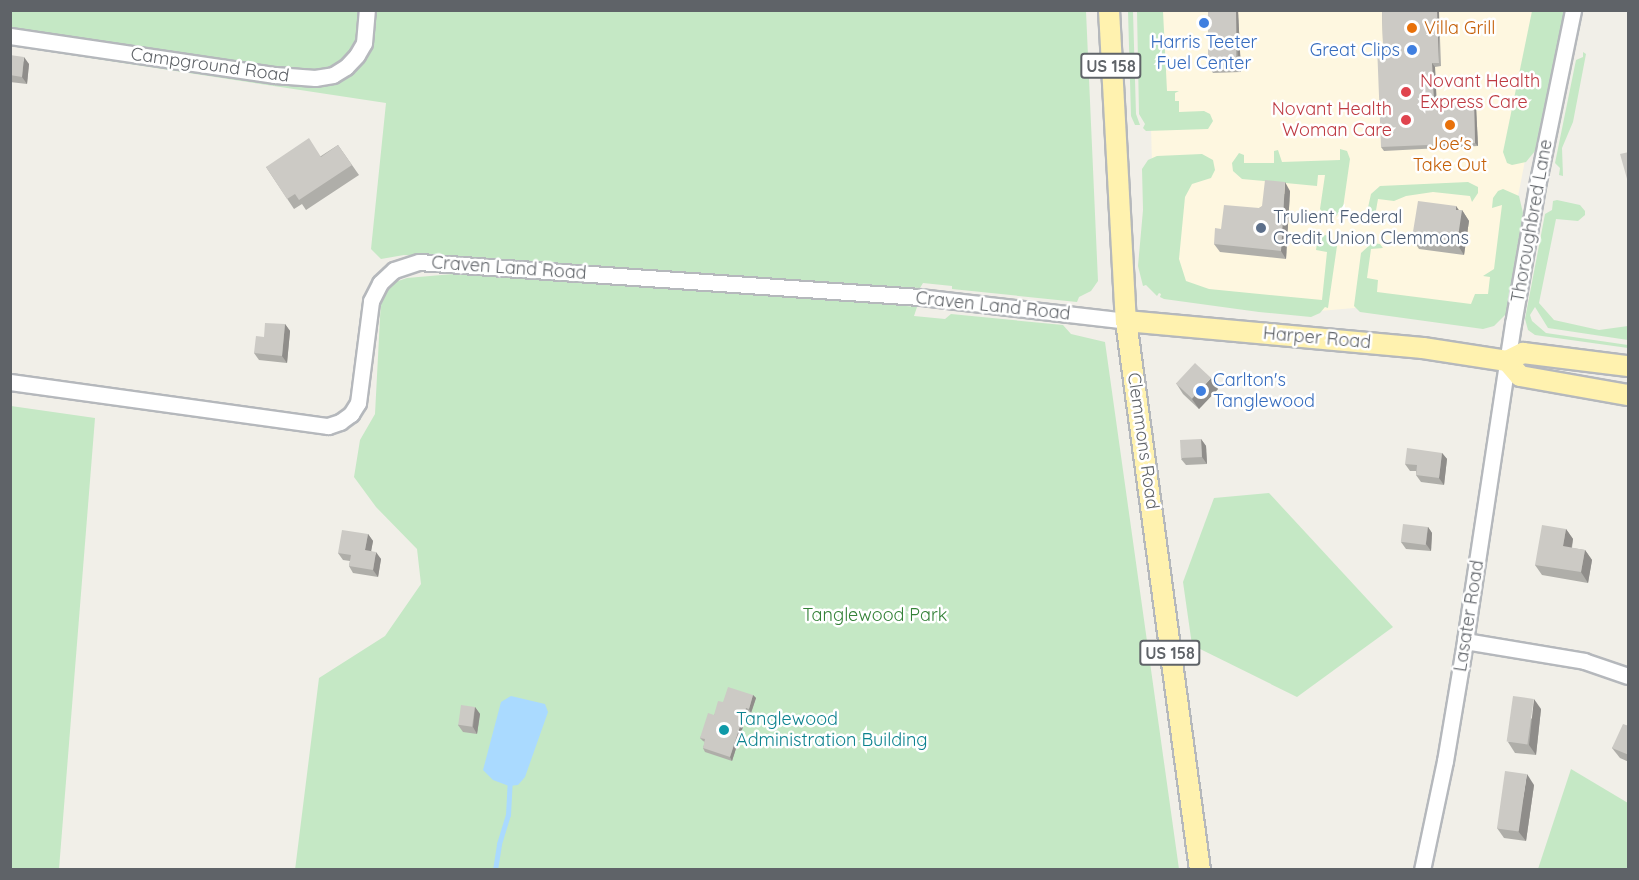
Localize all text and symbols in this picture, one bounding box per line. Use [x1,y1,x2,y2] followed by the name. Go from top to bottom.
[1197,16,1211,30] marker: Harris Teeter Fuel Center
[1424,17,1495,39] place label: Villa Grill
[1405,21,1419,35] marker: Villa Grill
[1150,32,1258,74] place label: Harris Teeter Fuel Center
[1310,39,1400,61] place label: Great Clips
[129,43,291,87] street label: Campground Road
[1405,43,1419,57] marker: Great Clips
[1080,53,1142,79] road number: US 158
[1420,71,1540,113] place label: Novant Health Express Care
[1397,83,1415,101] marker: Novant Health Express Care
[1272,99,1392,142] place label: Novant Health Woman Care
[1397,111,1415,129] marker: Novant Health Woman Care
[1443,118,1457,132] marker: Joe's Take Out
[1413,134,1487,176] place label: Joe's Take Out
[1507,138,1557,304] street label: Thoroughbred Lane
[1273,207,1469,250] place label: Trulient Federal Credit Union Clemmons
[1254,221,1268,235] marker: Trulient Federal Credit Union Clemmons
[431,252,587,284] street label: Craven Land Road
[915,287,1071,325] street label: Craven Land Road
[1262,323,1372,353] street label: Harper Road
[1213,370,1315,412] place label: Carlton's Tanglewood
[1123,371,1163,511] street label: Clemmons Road
[1194,384,1208,398] marker: Carlton's Tanglewood
[1450,559,1488,673] street label: Lasater Road
[803,604,947,626] park label: Tanglewood Park
[1138,640,1202,666] road number: US 158
[736,709,928,752] place label: Tanglewood Administration Building
[717,723,731,737] marker: Tanglewood Administration Building

